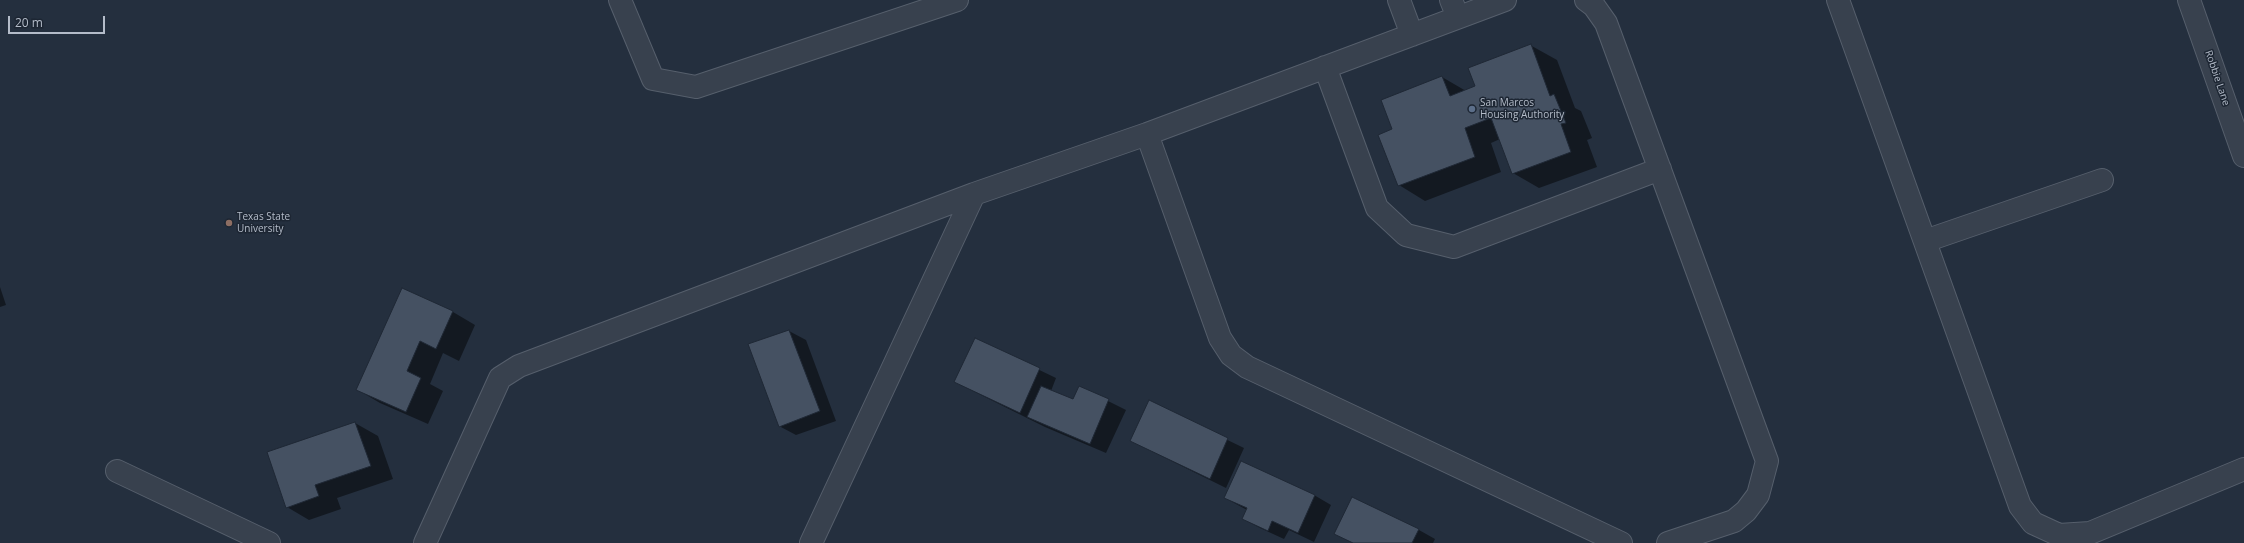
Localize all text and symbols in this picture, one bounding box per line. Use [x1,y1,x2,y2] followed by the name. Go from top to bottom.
[10,8,107,34] scale bar
[15,14,43,31] text: 20 m
[2202,49,2232,107] street label: Robbie Lane
[1480,97,1564,120] place label: San Marcos Housing Authority
[1467,104,1477,114] marker: San Marcos Housing Authority
[237,211,290,234] place label: Texas State University
[224,218,234,228] marker: Texas State University

